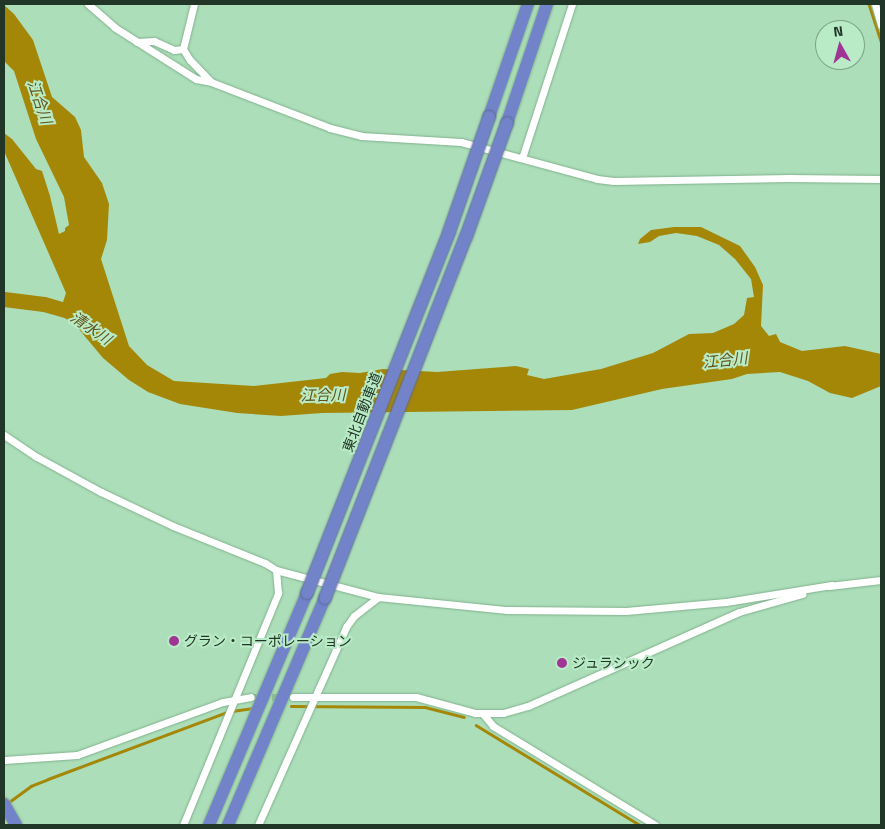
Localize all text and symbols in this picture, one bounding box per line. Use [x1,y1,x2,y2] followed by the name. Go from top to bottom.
[815,20,865,70] north arrow
[832,20,844,42] text: N
[24,78,56,126] water label: 江合川
[67,308,115,348] water label: 清水川
[702,349,748,371] water label: 江合川
[339,370,385,454] street label: 東北自動車道
[300,386,346,404] water label: 江合川
[184,633,352,649] place label: グラン・コーポレーション
[168,635,180,647] marker: グラン・コーポレーション
[572,655,656,671] place label: ジュラシック
[556,657,568,669] marker: ジュラシック

